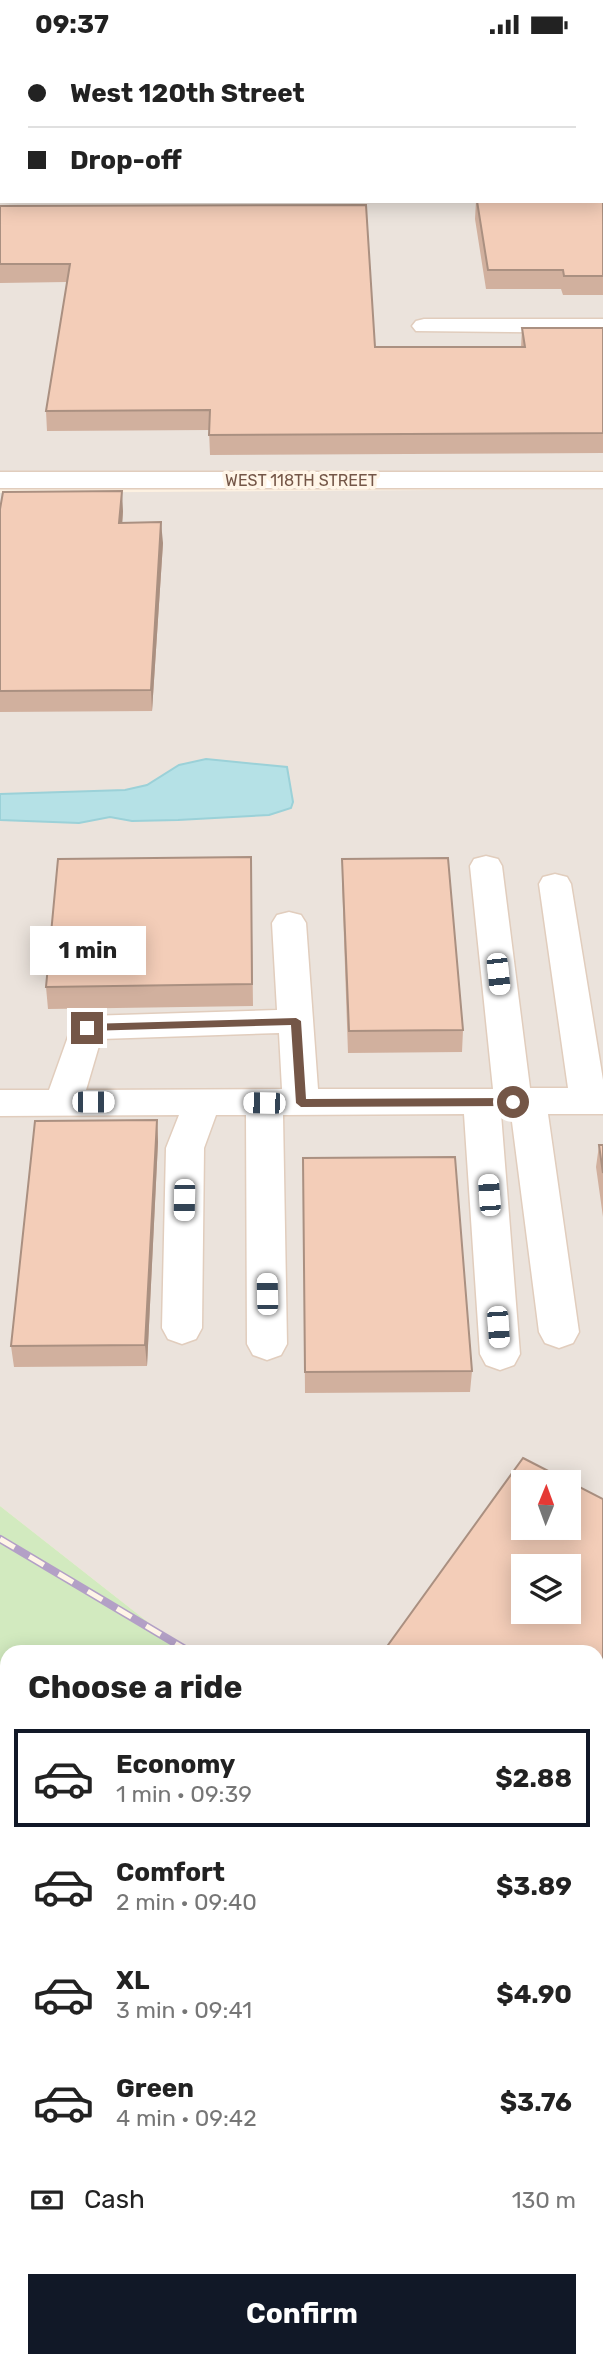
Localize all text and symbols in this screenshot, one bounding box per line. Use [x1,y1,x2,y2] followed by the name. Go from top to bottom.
[35,9,109,40] text: 09:37
[70,78,305,109] text: West 120th Street
[70,145,182,176] text: Drop-off
[225,471,377,490] street label: WEST 118TH STREET
[29,927,145,975] callout: 1 min
[59,936,117,964] text: 1 min
[486,952,511,996] car
[71,1012,103,1044] route end
[497,1086,529,1118] route start
[73,1092,115,1113] car
[243,1092,286,1114] car
[478,1173,501,1217] car
[174,1179,195,1221] car
[257,1273,278,1315] car
[487,1305,510,1349] car
[511,1470,581,1540] north arrow
[511,1470,581,1624] map controls
[511,1554,581,1624] button: layers
[28,1668,242,1706] text: Choose a ride
[32,1747,95,1810] icon: car
[116,1749,235,1780] text: Economy
[495,1763,572,1794] text: $2.88
[116,1780,252,1808] text: 1 min · 09:39
[32,1855,95,1918] icon: car
[116,1857,225,1888] text: Comfort
[496,1871,572,1902] text: $3.89
[116,1888,257,1916] text: 2 min · 09:40
[32,1963,95,2026] icon: car
[116,1965,149,1996] text: XL
[496,1979,572,2010] text: $4.90
[116,1996,252,2024] text: 3 min · 09:41
[32,2071,95,2134] icon: car
[116,2073,194,2104] text: Green
[500,2087,572,2118] text: $3.76
[116,2104,257,2132] text: 4 min · 09:42
[28,2181,66,2219] icon: cash
[84,2184,145,2215] text: Cash
[512,2186,576,2214] text: 130 m
[28,2274,576,2354] button: Confirm

